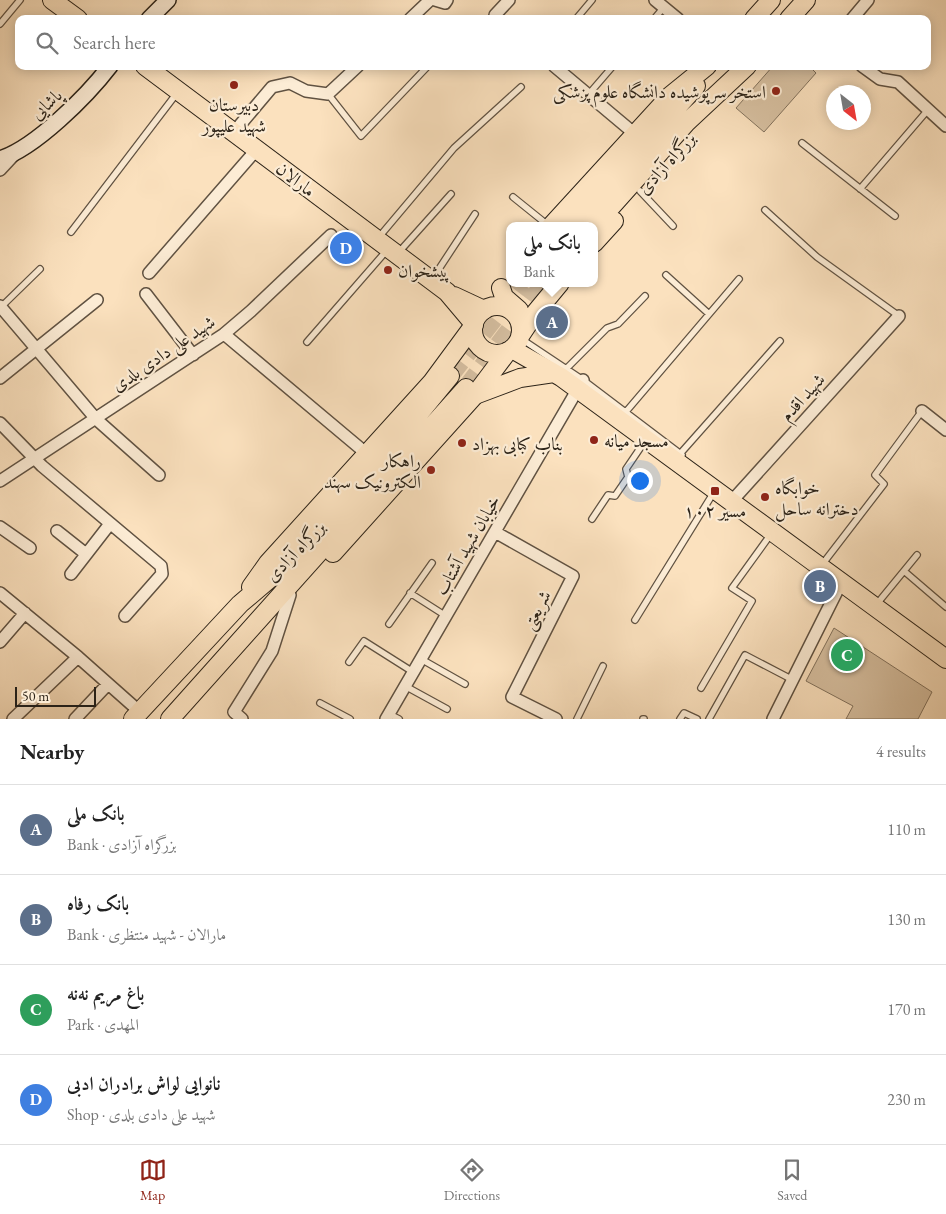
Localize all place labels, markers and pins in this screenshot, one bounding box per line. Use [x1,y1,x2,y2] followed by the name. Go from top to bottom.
[228,79,240,91] marker: دبیرستان شهید علیپور
[553,80,766,108] place label: استخر سرپوشیده دانشگاه علوم پزشکی
[770,85,782,97] marker: استخر سرپوشیده دانشگاه علوم پزشکی
[200,93,266,138] place label: دبیرستان شهید علیپور
[330,229,362,267] pin: D
[398,259,450,283] place label: پیشخوان
[382,264,394,276] marker: پیشخوان
[536,303,568,341] pin: A
[604,429,669,452] place label: مسجد میانه
[472,432,563,457] place label: بناب کبابی بهزاد
[588,434,600,446] marker: مسجد میانه
[456,437,468,449] marker: بناب کبابی بهزاد
[324,449,421,494] place label: راهکار الکترونیک سهند
[425,464,437,476] marker: راهکار الکترونیک سهند
[775,476,858,522] place label: خوابگاه دخترانه ساحل
[709,485,721,497] marker: مسیر ۱۰۲
[759,491,771,503] marker: خوابگاه دخترانه ساحل
[684,499,746,522] place label: مسیر ۱۰۲
[804,567,836,605] pin: B
[831,636,863,674] pin: C

